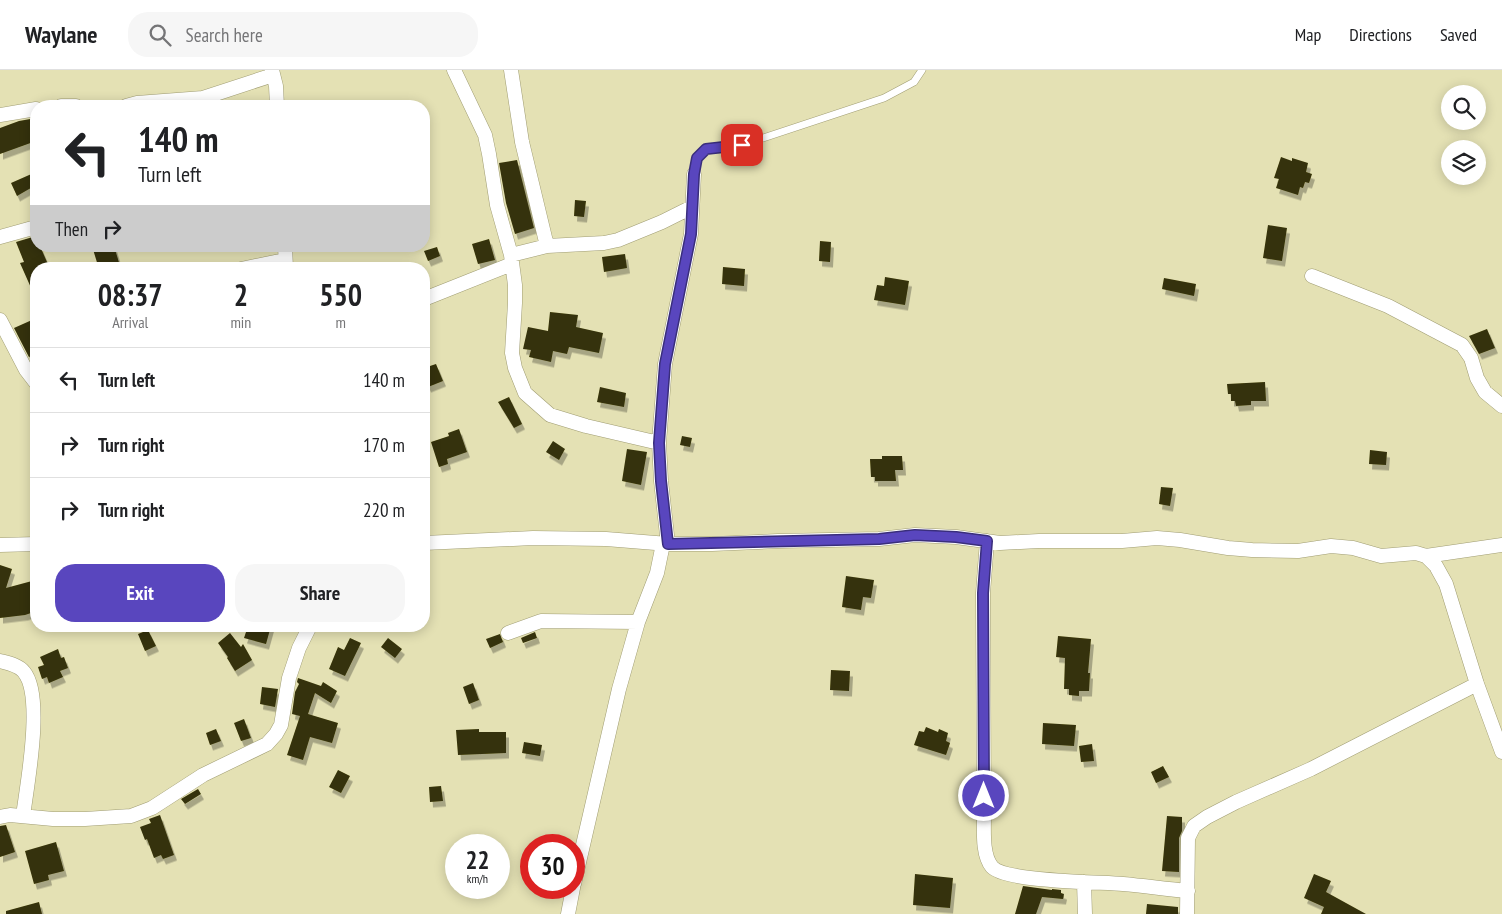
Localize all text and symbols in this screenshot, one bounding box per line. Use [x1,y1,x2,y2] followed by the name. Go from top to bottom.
[128,12,478,57] search box
[25,19,98,50] text: Waylane
[146,21,174,49] icon: search
[186,23,263,47] text: Search here
[1295,23,1321,46] text: Map
[1349,23,1412,46] text: Directions
[1440,23,1477,46] text: Saved
[1441,85,1486,185] map controls
[1441,85,1486,130] button: search
[138,116,219,162] text: 140 m
[55,120,120,185] icon: left
[721,124,763,166] pin
[728,131,756,159] icon: arrive
[1441,140,1486,185] button: layers
[138,160,202,188] text: Turn left
[98,215,126,243] icon: right
[55,217,88,241] text: Then
[98,275,163,314] text: 08:37
[234,275,248,314] text: 2
[319,275,362,314] text: 550
[112,312,148,332] text: Arrival
[230,312,251,332] text: min
[335,312,346,332] text: m
[55,366,83,394] icon: left
[98,368,155,392] text: Turn left
[363,368,405,392] text: 140 m
[55,431,83,459] icon: right
[98,433,164,457] text: Turn right
[363,433,405,457] text: 170 m
[55,496,83,524] icon: right
[98,498,164,522] text: Turn right
[363,498,405,522] text: 220 m
[55,564,225,622] button: Exit
[235,564,405,622] button: Share
[957,769,1009,821] position arrow
[520,834,585,899] speed limit sign: 30
[466,844,489,876] text: 22
[467,871,488,886] text: km/h

